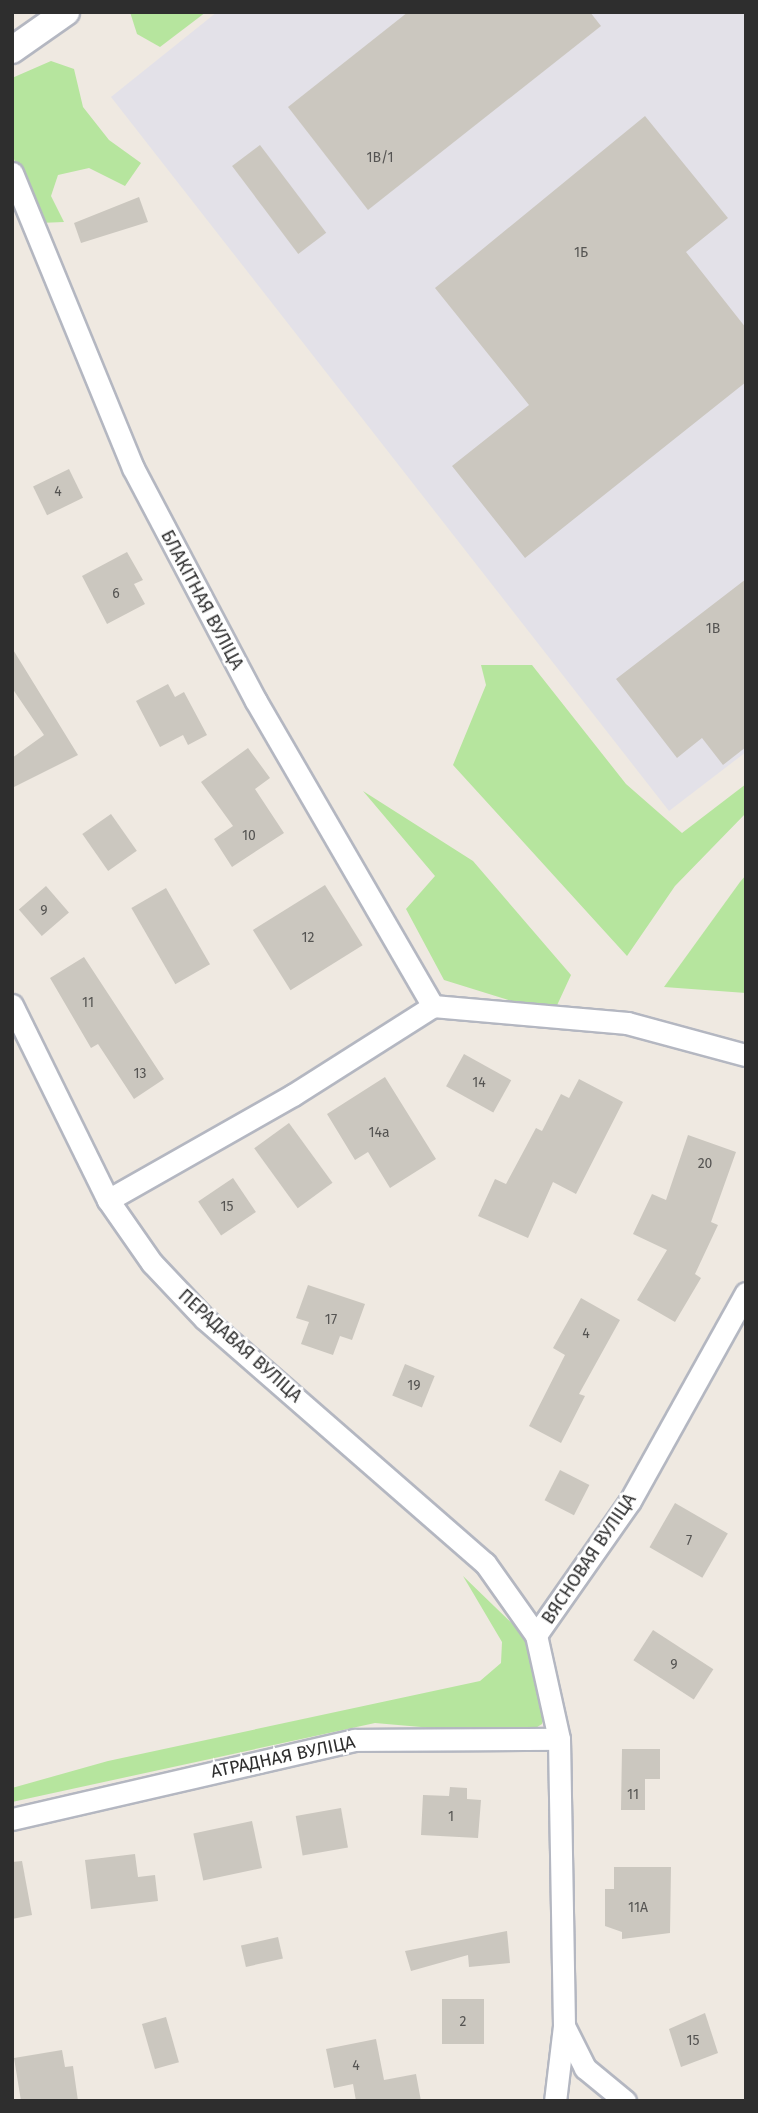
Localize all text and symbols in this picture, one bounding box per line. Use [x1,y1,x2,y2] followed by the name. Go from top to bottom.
[366,150,394,166] house number: 1В/1
[574,245,588,261] house number: 1Б
[54,484,62,500] house number: 4
[156,526,248,674] street label: БЛАКІТНАЯ ВУЛІЦА
[112,586,120,602] house number: 6
[706,621,720,637] house number: 1В
[242,828,256,844] house number: 10
[40,903,48,919] house number: 9
[302,930,314,946] house number: 12
[82,995,94,1011] house number: 11
[133,1066,147,1082] house number: 13
[472,1075,486,1091] house number: 14
[368,1125,390,1141] house number: 14а
[698,1156,712,1172] house number: 20
[220,1199,234,1215] house number: 15
[174,1285,306,1407] street label: ПЕРАДАВАЯ ВУЛІЦА
[325,1312,337,1328] house number: 17
[582,1326,590,1342] house number: 4
[407,1378,421,1394] house number: 19
[537,1490,641,1628] street label: ВЯСНОВАЯ ВУЛІЦА
[686,1533,692,1549] house number: 7
[670,1657,678,1673] house number: 9
[209,1731,357,1783] street label: АТРАДНАЯ ВУЛІЦА
[627,1787,639,1803] house number: 11
[448,1809,454,1825] house number: 1
[628,1900,648,1916] house number: 11А
[460,2014,466,2030] house number: 2
[686,2033,700,2049] house number: 15
[352,2058,360,2074] house number: 4

